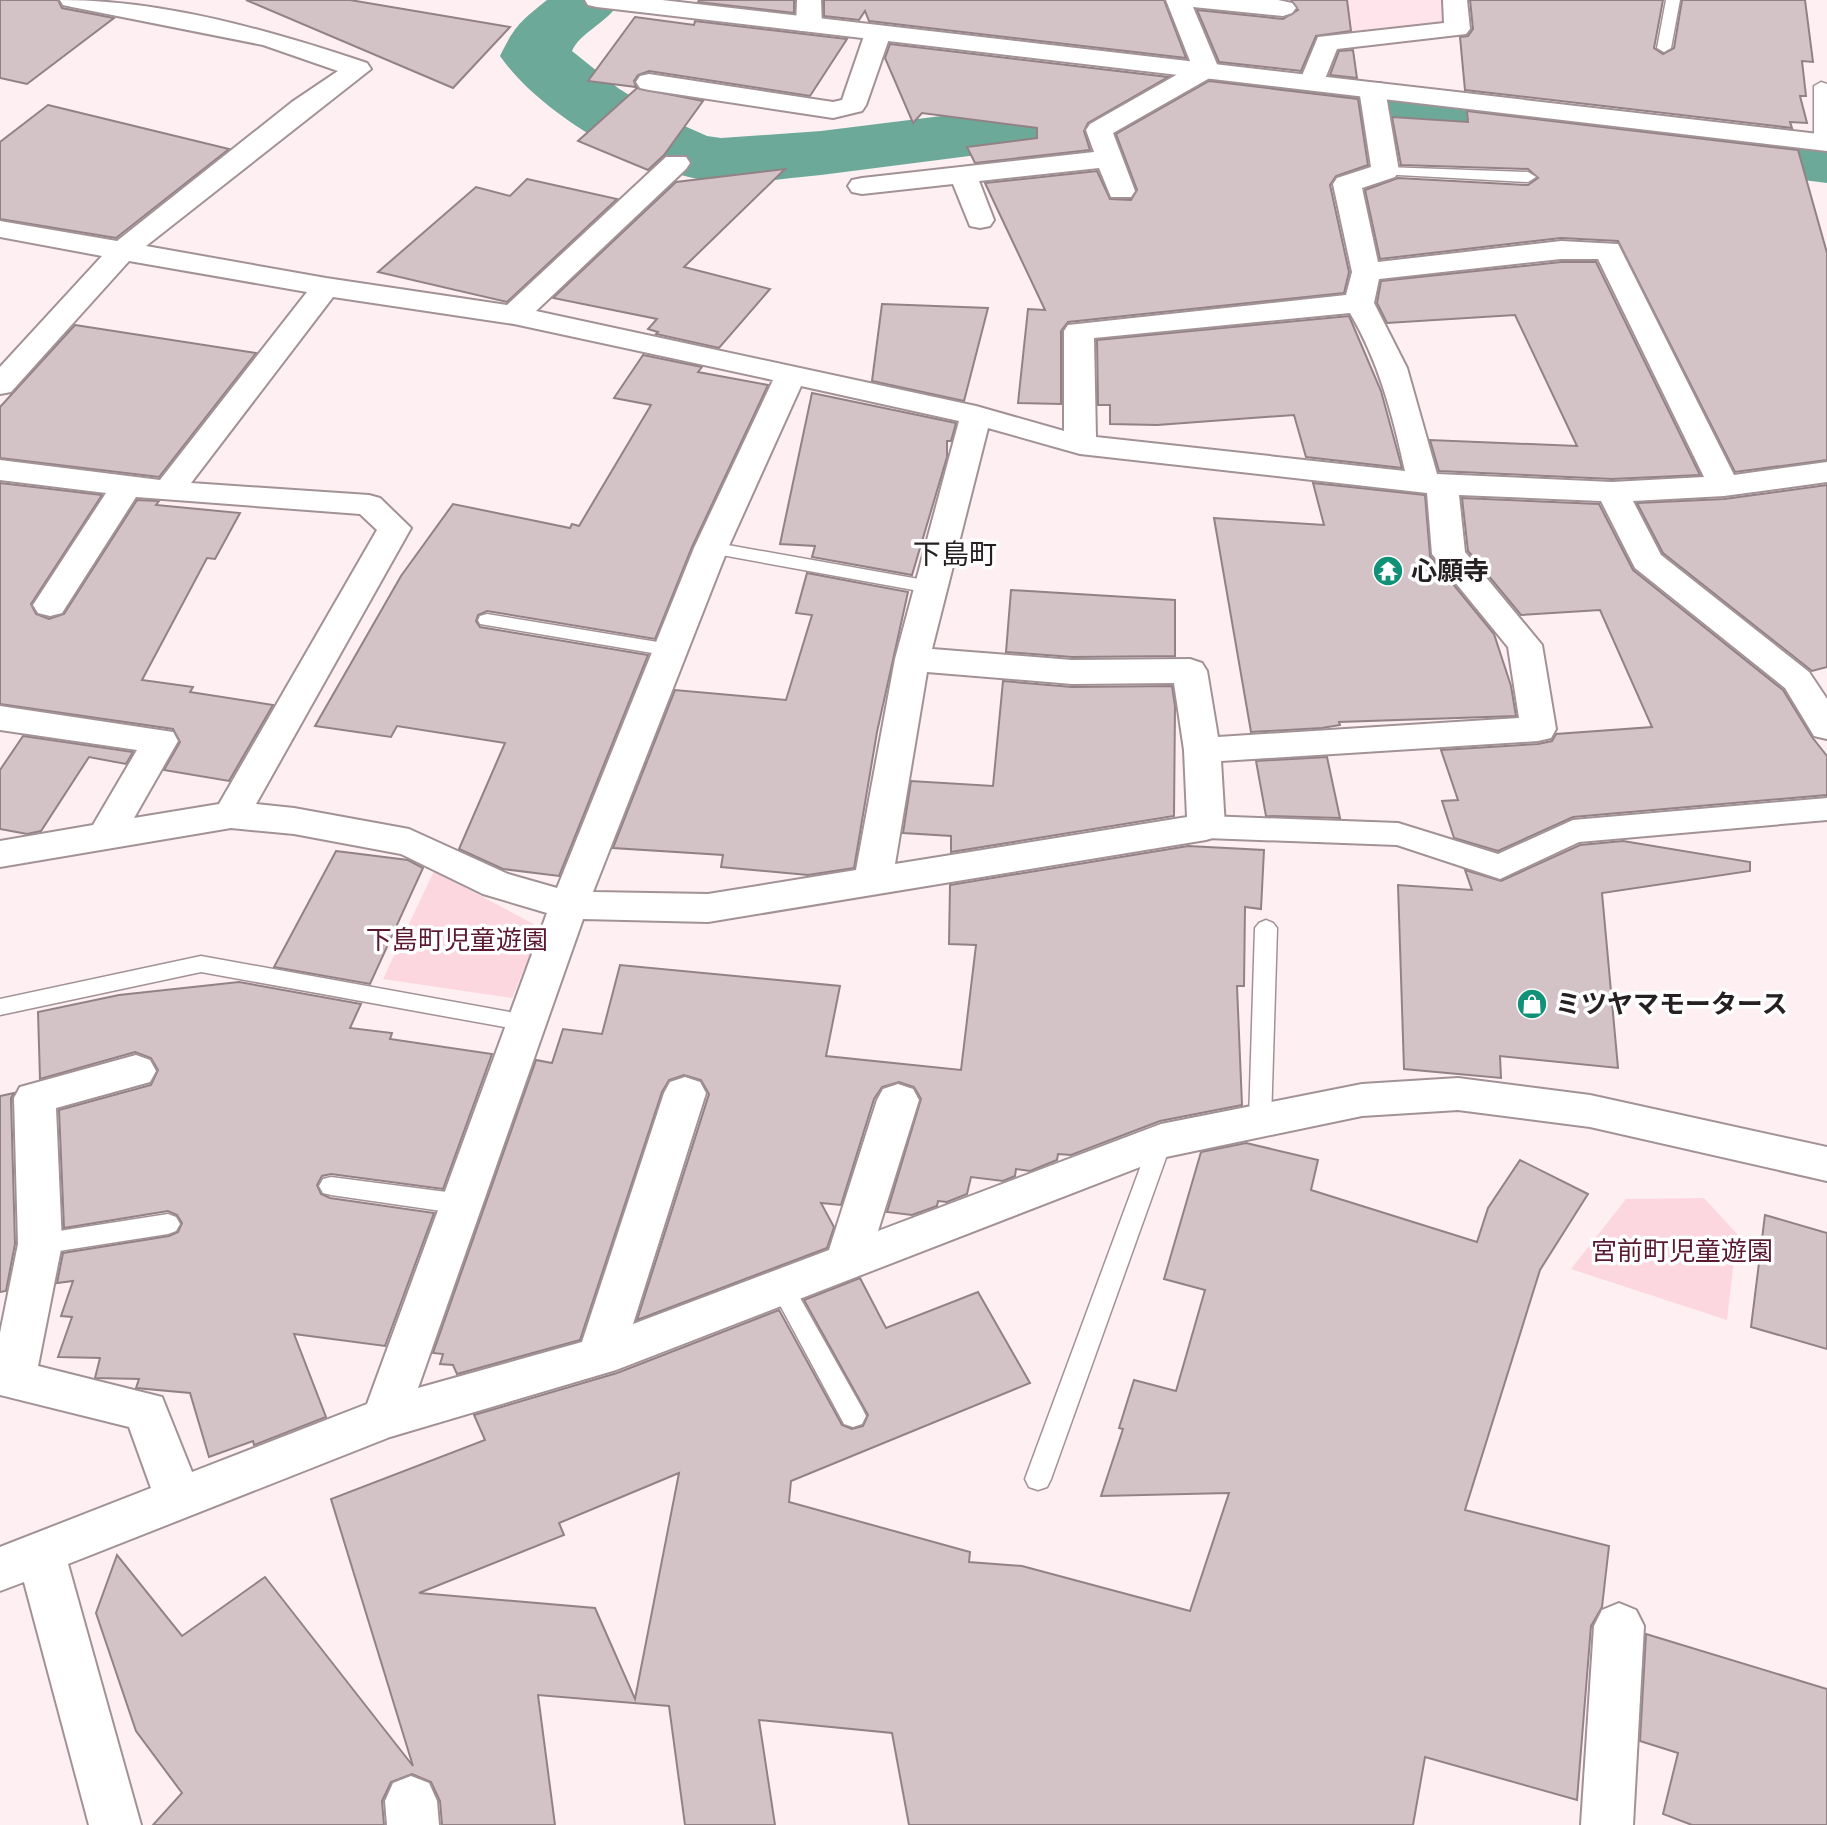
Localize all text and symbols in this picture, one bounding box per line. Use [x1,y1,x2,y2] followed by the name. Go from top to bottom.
[913,532,997,575] district label: 下島町
[1411,551,1489,590] place label: 心願寺
[1371,554,1405,588] temple icon: 心願寺
[366,920,548,959] park label: 下島町児童遊園
[1555,984,1788,1023] place label: ミツヤマモータース
[1515,987,1549,1021] shop icon: ミツヤマモータース
[1591,1231,1773,1270] park label: 宮前町児童遊園

